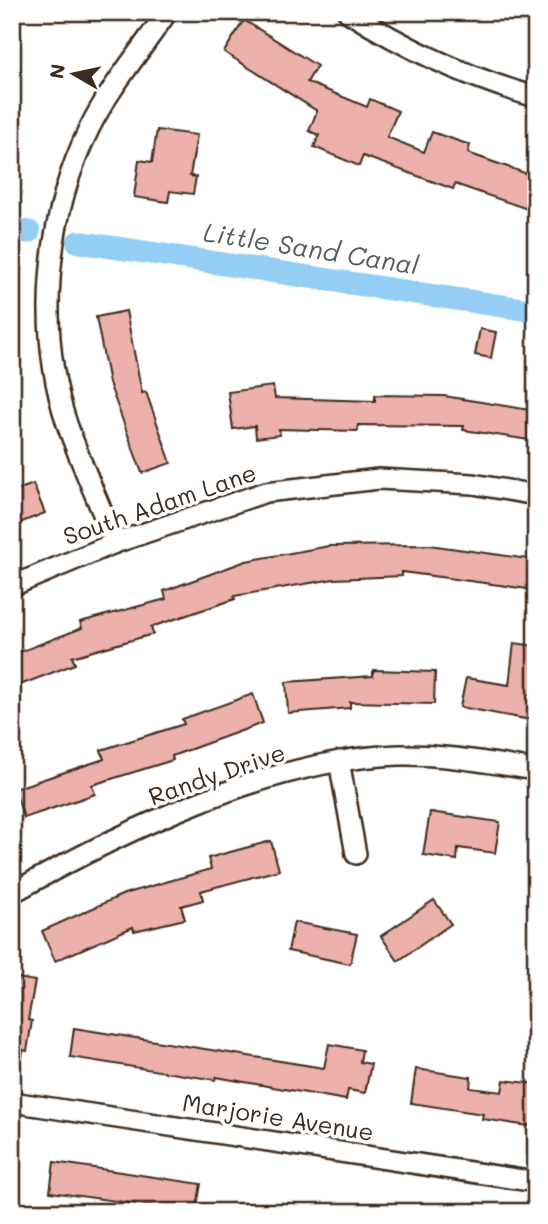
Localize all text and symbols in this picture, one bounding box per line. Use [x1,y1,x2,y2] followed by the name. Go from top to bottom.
[38,38,108,108] north arrow
[43,62,70,80] text: N
[201,214,422,282] water label: Little Sand Canal
[59,456,260,551] street label: South Adam Lane
[144,736,289,811] street label: Randy Drive
[180,1086,376,1147] street label: Marjorie Avenue

